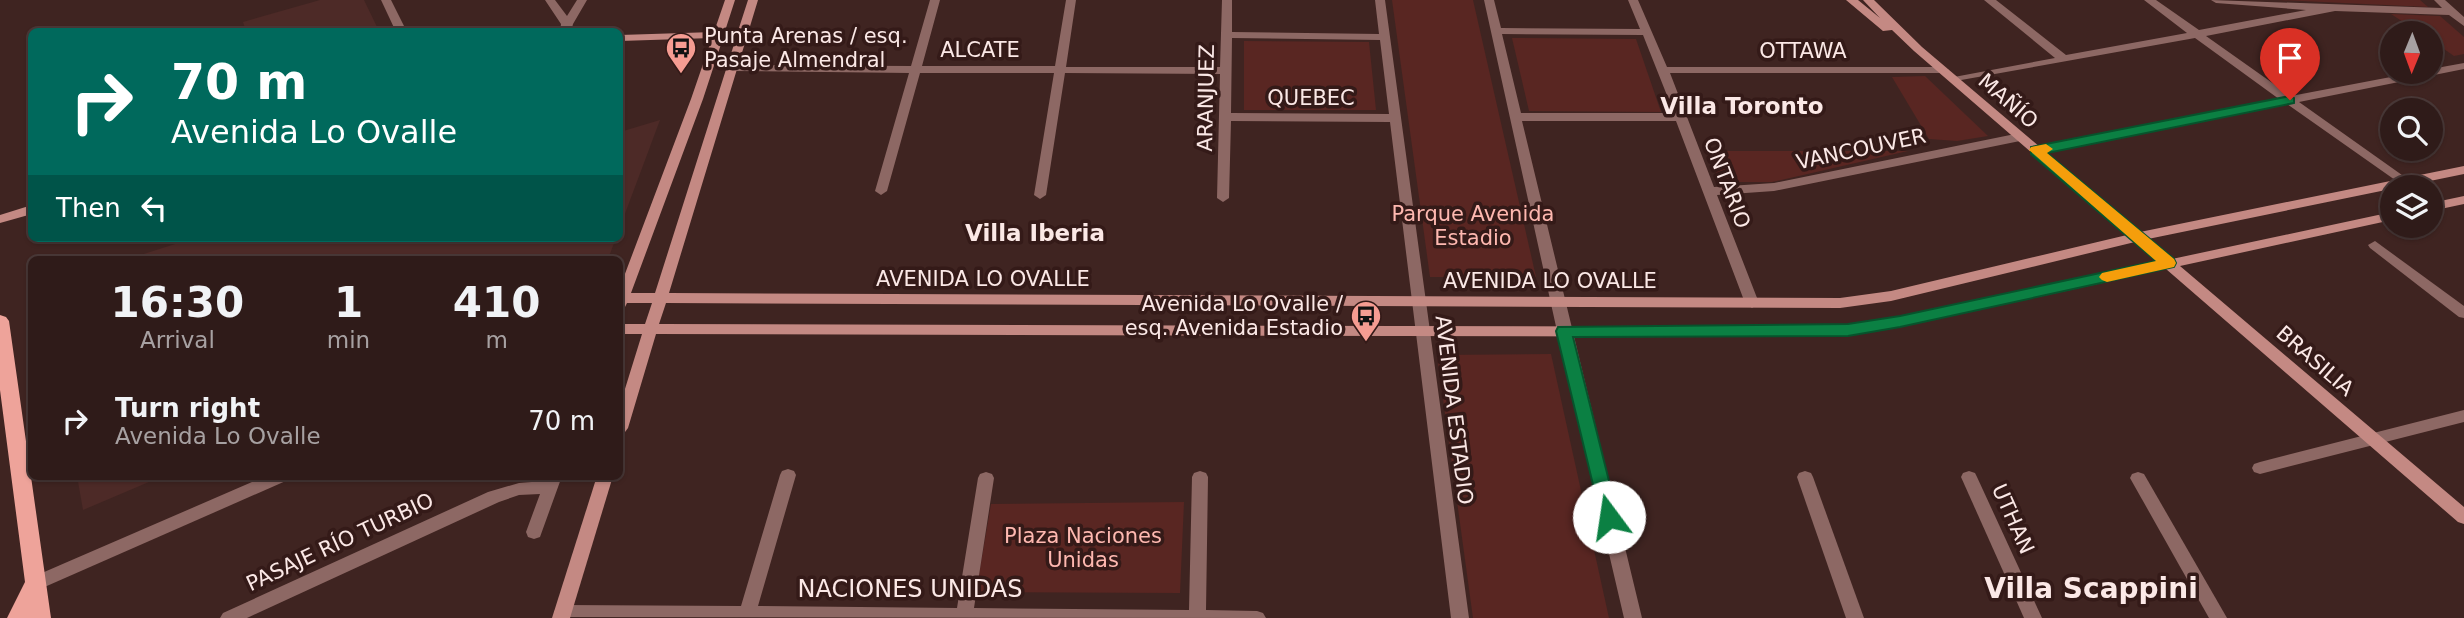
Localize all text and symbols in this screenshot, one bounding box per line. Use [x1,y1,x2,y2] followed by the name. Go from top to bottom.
[2380,21,2443,84] north arrow
[2380,21,2443,238] map controls
[704,24,908,72] place label: Punta Arenas / esq. Pasaje Almendral
[2260,28,2320,100] pin
[664,31,698,75] bus stop icon: Punta Arenas / esq. Pasaje Almendral
[940,38,1020,62] street label: ALCATE
[1759,39,1847,63] street label: OTTAWA
[2271,39,2309,77] icon: arrive
[1193,44,1219,152] street label: ARANJUEZ
[171,54,307,111] text: 70 m
[56,56,147,147] icon: right
[1973,67,2044,133] street label: MAÑÍO
[1267,86,1355,110] street label: QUEBEC
[1660,93,1824,119] district label: Villa Toronto
[2380,98,2443,161] button: search
[171,113,457,151] text: Avenida Lo Ovalle
[1794,124,1928,174] street label: VANCOUVER
[1699,134,1755,232] street label: ONTARIO
[2380,175,2443,238] button: layers
[135,189,173,227] icon: left
[56,193,121,223] text: Then
[1392,202,1554,250] park label: Parque Avenida Estadio
[965,220,1105,246] district label: Villa Iberia
[876,267,1090,291] street label: AVENIDA LO OVALLE
[1443,269,1657,293] street label: AVENIDA LO OVALLE
[111,278,244,327] text: 16:30
[334,278,363,327] text: 1
[453,278,540,327] text: 410
[1125,292,1344,340] place label: Avenida Lo Ovalle / esq. Avenida Estadio
[1349,299,1383,343] bus stop icon: Avenida Lo Ovalle / esq. Avenida Estadio
[1430,314,1478,506] street label: AVENIDA ESTADIO
[2272,321,2359,401] street label: BRASILIA
[140,327,215,353] text: Arrival
[327,327,370,353] text: min
[485,327,508,353] text: m
[115,393,260,423] text: Turn right
[56,402,94,440] icon: right
[528,406,595,436] text: 70 m
[115,423,321,449] text: Avenida Lo Ovalle
[1572,480,1646,554] position arrow
[1987,480,2039,558] street label: UTHAN
[242,487,437,596] street label: PASAJE RÍO TURBIO
[1004,524,1162,572] park label: Plaza Naciones Unidas
[1984,572,2198,605] district label: Villa Scappini
[798,575,1022,603] street label: NACIONES UNIDAS

